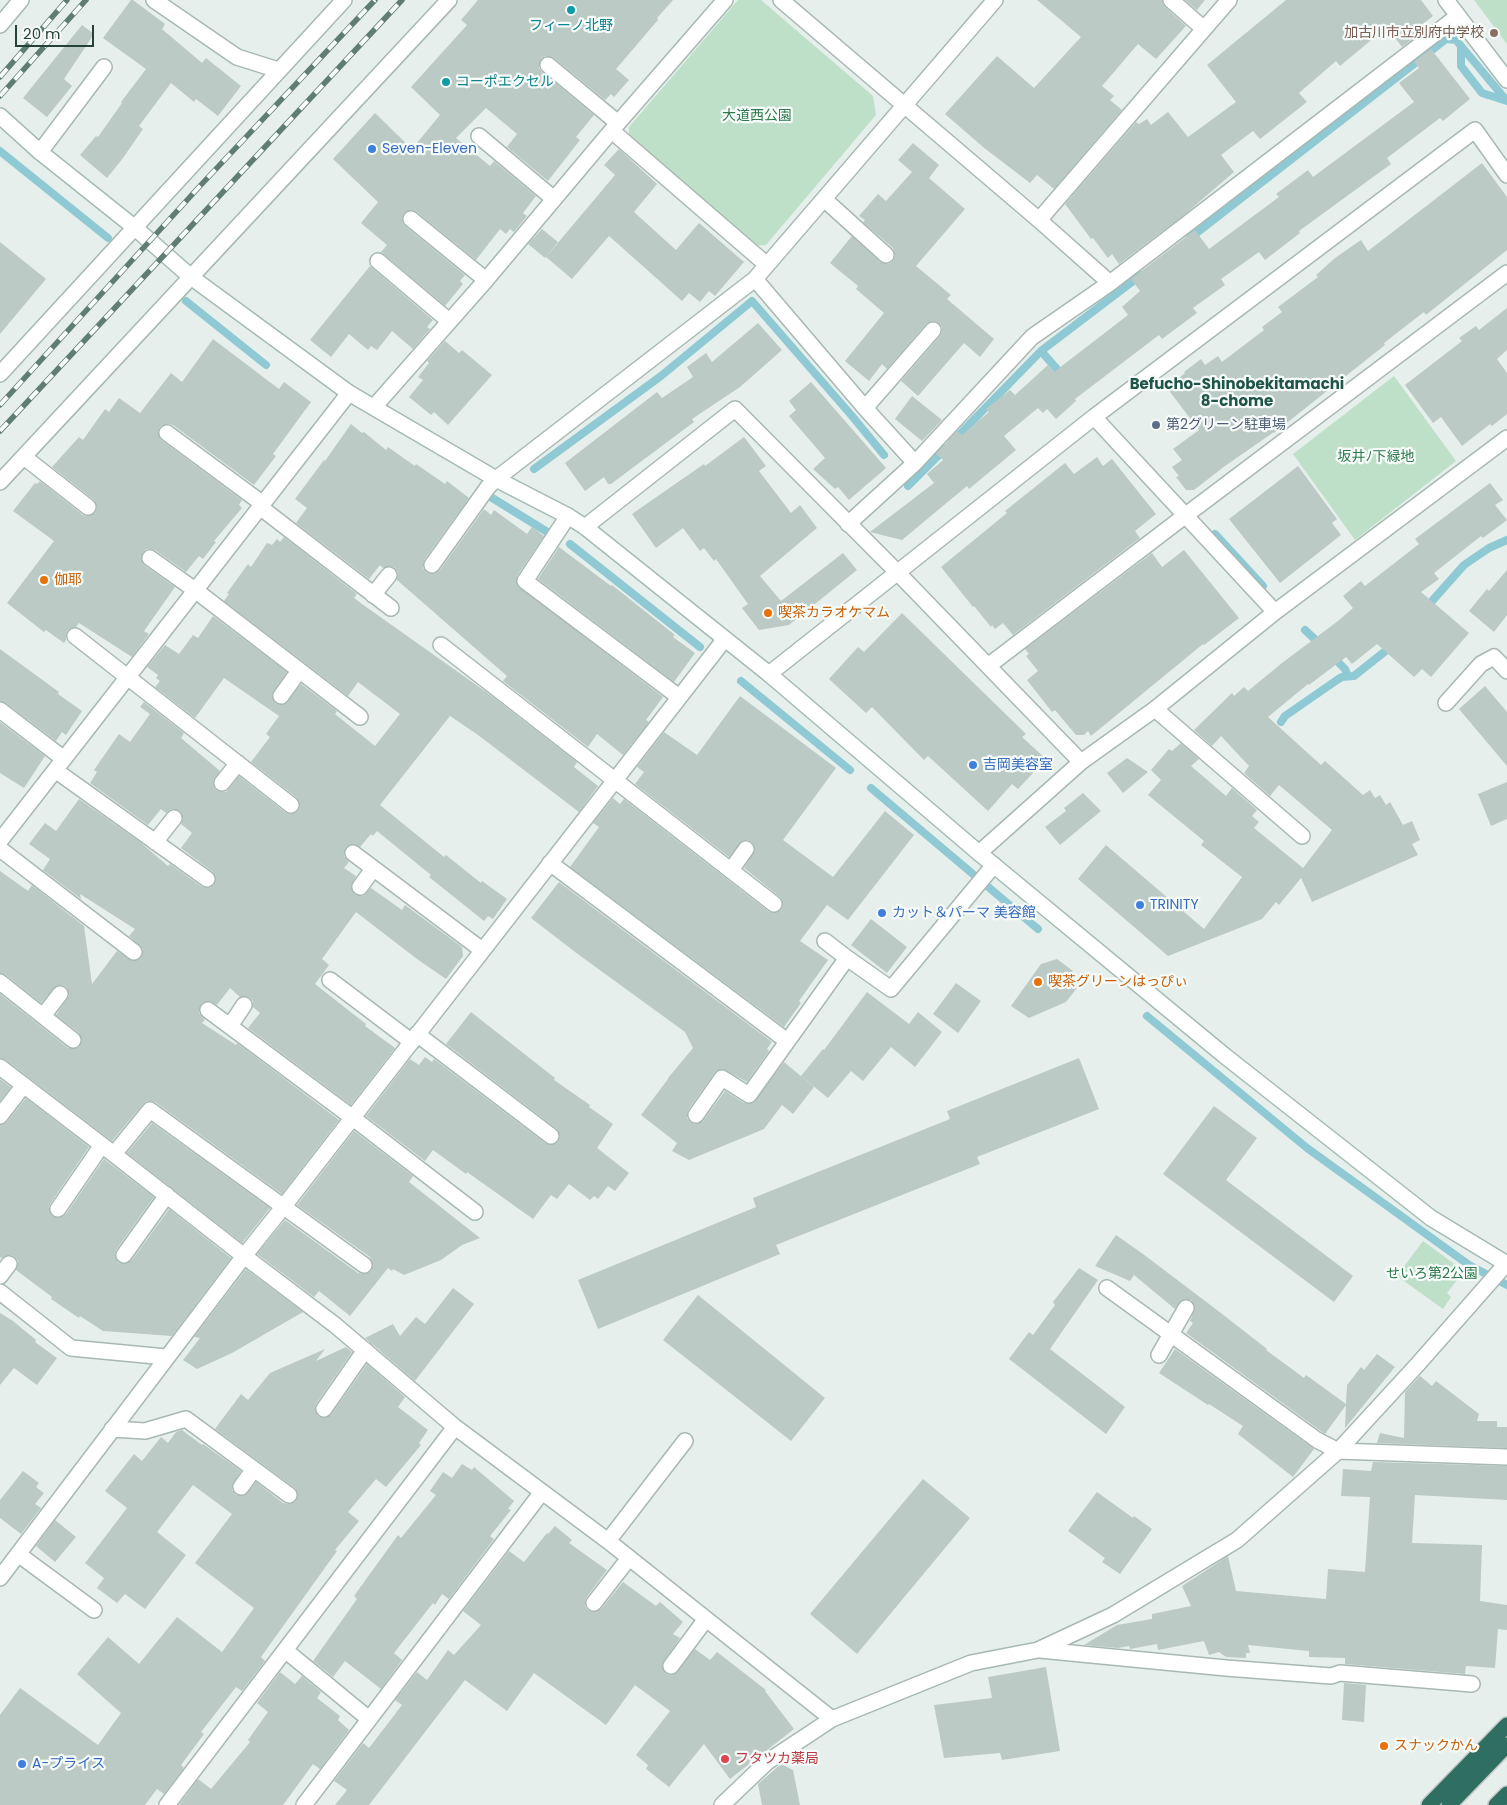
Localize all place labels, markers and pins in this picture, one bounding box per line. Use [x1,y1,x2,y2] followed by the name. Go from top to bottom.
[565,4,577,16] marker: フィーノ北野
[529,18,613,34] place label: フィーノ北野
[1344,25,1484,41] place label: 加古川市立別府中学校
[1488,27,1500,39] marker: 加古川市立別府中学校
[456,74,554,90] place label: コーポエクセル
[440,76,452,88] marker: コーポエクセル
[382,141,477,157] place label: Seven-Eleven
[366,143,378,155] marker: Seven-Eleven
[1166,417,1286,433] place label: 第2グリーン駐車場
[1150,419,1162,431] marker: 第2グリーン駐車場
[54,572,82,588] place label: 伽耶
[38,574,50,586] marker: 伽耶
[778,605,890,621] place label: 喫茶カラオケマム
[762,607,774,619] marker: 喫茶カラオケマム
[983,757,1053,773] place label: 吉岡美容室
[967,759,979,771] marker: 吉岡美容室
[1150,897,1199,913] place label: TRINITY
[1134,899,1146,911] marker: TRINITY
[892,905,1036,921] place label: カット＆パーマ 美容館
[876,907,888,919] marker: カット＆パーマ 美容館
[1048,974,1188,990] place label: 喫茶グリーンはっぴぃ
[1032,976,1044,988] marker: 喫茶グリーンはっぴぃ
[1394,1738,1478,1754] place label: スナックかん
[1378,1740,1390,1752] marker: スナックかん
[735,1751,819,1767] place label: フタツカ薬局
[719,1753,731,1765] marker: フタツカ薬局
[32,1756,105,1772] place label: A-プライス
[16,1758,28,1770] marker: A-プライス

